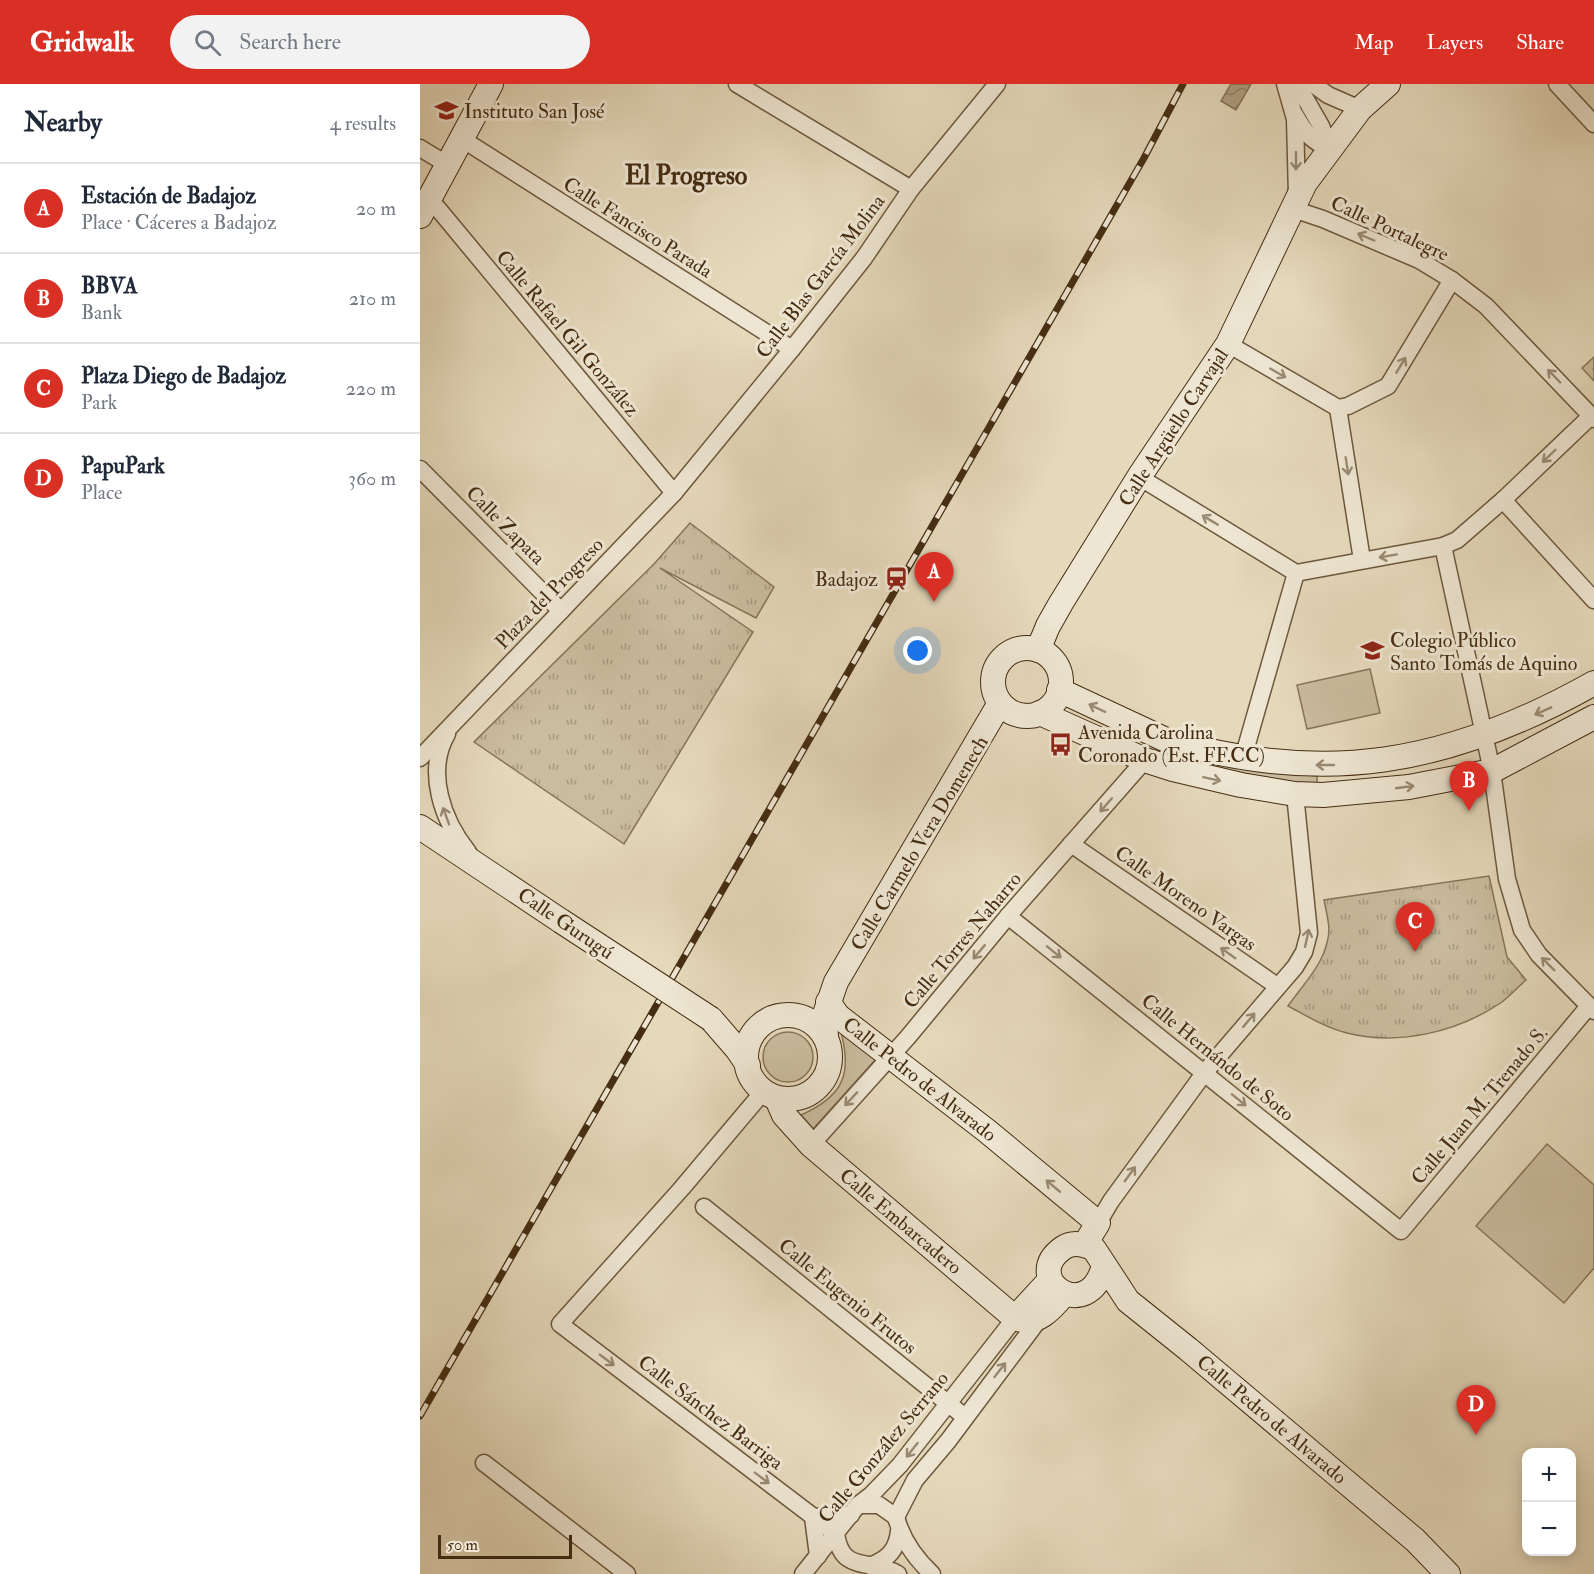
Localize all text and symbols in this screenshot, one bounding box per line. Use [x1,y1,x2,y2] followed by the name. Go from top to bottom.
[170,15,590,69] search box
[30,25,134,60] text: Gridwalk
[191,26,224,59] icon: search
[239,28,341,56] text: Search here
[1354,29,1394,56] text: Map
[1427,29,1483,56] text: Layers
[1516,29,1564,56] text: Share
[433,98,459,124] school or university icon: Instituto San José
[464,99,605,124] place label: Instituto San José
[24,107,102,139] text: Nearby
[330,111,396,136] text: 4 results
[1290,150,1302,170] one-way arrow
[625,160,748,193] district label: El Progreso
[558,171,718,284] street label: Calle Fancisco Parada
[81,182,256,210] text: Estación de Badajoz
[751,189,891,363] street label: Calle Blas García Molina
[1327,190,1453,267] street label: Calle Portalegre
[37,196,50,221] text: A
[356,196,396,221] text: 20 m
[81,210,277,235] text: Place · Cáceres a Badajoz
[1357,231,1375,243] one-way arrow
[491,245,645,422] street label: Calle Rafael Gil González
[81,272,138,300] text: BBVA
[37,286,50,311] text: B
[349,286,396,311] text: 210 m
[81,300,122,325] text: Bank
[1113,344,1234,511] street label: Calle Argüello Carvajal
[1395,357,1407,374] one-way arrow
[81,362,286,390] text: Plaza Diego de Badajoz
[1269,368,1287,379] one-way arrow
[1546,369,1561,384] one-way arrow
[36,376,51,401] text: C
[346,376,396,401] text: 220 m
[81,390,117,415] text: Park
[1541,449,1556,463] one-way arrow
[81,452,165,480] text: PapuPark
[1342,455,1353,475] one-way arrow
[35,466,52,491] text: D
[348,466,396,491] text: 360 m
[81,480,122,505] text: Place
[460,481,551,571] street label: Calle Zapata
[1202,513,1219,525] one-way arrow
[490,532,609,654] street label: Plaza del Progreso
[1379,550,1399,561] one-way arrow
[914,552,954,602] pin: A
[883,566,909,592] station icon: Badajoz
[815,567,878,592] place label: Badajoz
[1390,628,1577,676] place label: Colegio Público Santo Tomás de Aquino
[903,636,932,665] your location
[1359,638,1385,664] school or university icon: Colegio Público Santo Tomás de Aquino
[1089,702,1107,713] one-way arrow
[1534,705,1552,717] one-way arrow
[1077,720,1265,768] place label: Avenida Carolina Coronado (Est. FF.CC)
[845,731,994,955] street label: Calle Carmelo Vera Domenech
[1047,731,1073,757] bus stop icon: Avenida Carolina Coronado (Est. FF.CC)
[1315,759,1335,770] one-way arrow
[1450,762,1488,811] pin: B
[1201,774,1221,785] one-way arrow
[1395,782,1414,793] one-way arrow
[1099,797,1113,812] one-way arrow
[440,807,451,825] one-way arrow
[1110,840,1261,957] street label: Calle Moreno Vargas
[898,867,1027,1014] street label: Calle Torres Naharro
[513,882,619,965] street label: Calle Gurugú
[1396,902,1434,952] pin: C
[1302,929,1313,948] one-way arrow
[972,944,985,960] one-way arrow
[1046,946,1062,959] one-way arrow
[1221,947,1237,959] one-way arrow
[1541,957,1555,972] one-way arrow
[1136,988,1299,1127] street label: Calle Hernándo de Soto
[838,1012,1002,1147] street label: Calle Pedro de Alvarado
[1242,1012,1255,1028] one-way arrow
[1406,1021,1553,1190] street label: Calle Juan M. Trenado S.
[844,1091,858,1106] one-way arrow
[1231,1094,1247,1107] one-way arrow
[834,1163,967,1280] street label: Calle Embarcadero
[1124,1167,1137,1183] one-way arrow
[1046,1179,1061,1193] one-way arrow
[774,1233,922,1360] street label: Calle Eugenio Frutos
[1192,1349,1352,1489] street label: Calle Pedro de Alvarado
[633,1350,789,1476] street label: Calle Sánchez Barriga
[598,1353,614,1366] one-way arrow
[994,1363,1007,1379] one-way arrow
[813,1367,954,1528] street label: Calle González Serrano
[1456,1386,1496,1435] pin: D
[905,1441,918,1457] one-way arrow
[1522,1448,1576,1556] map controls
[1522,1448,1576,1502] button: +
[754,1471,770,1484] one-way arrow
[1522,1502,1576,1556] button: −
[438,1532,572,1560] scale bar
[447,1535,478,1555] text: 50 m

